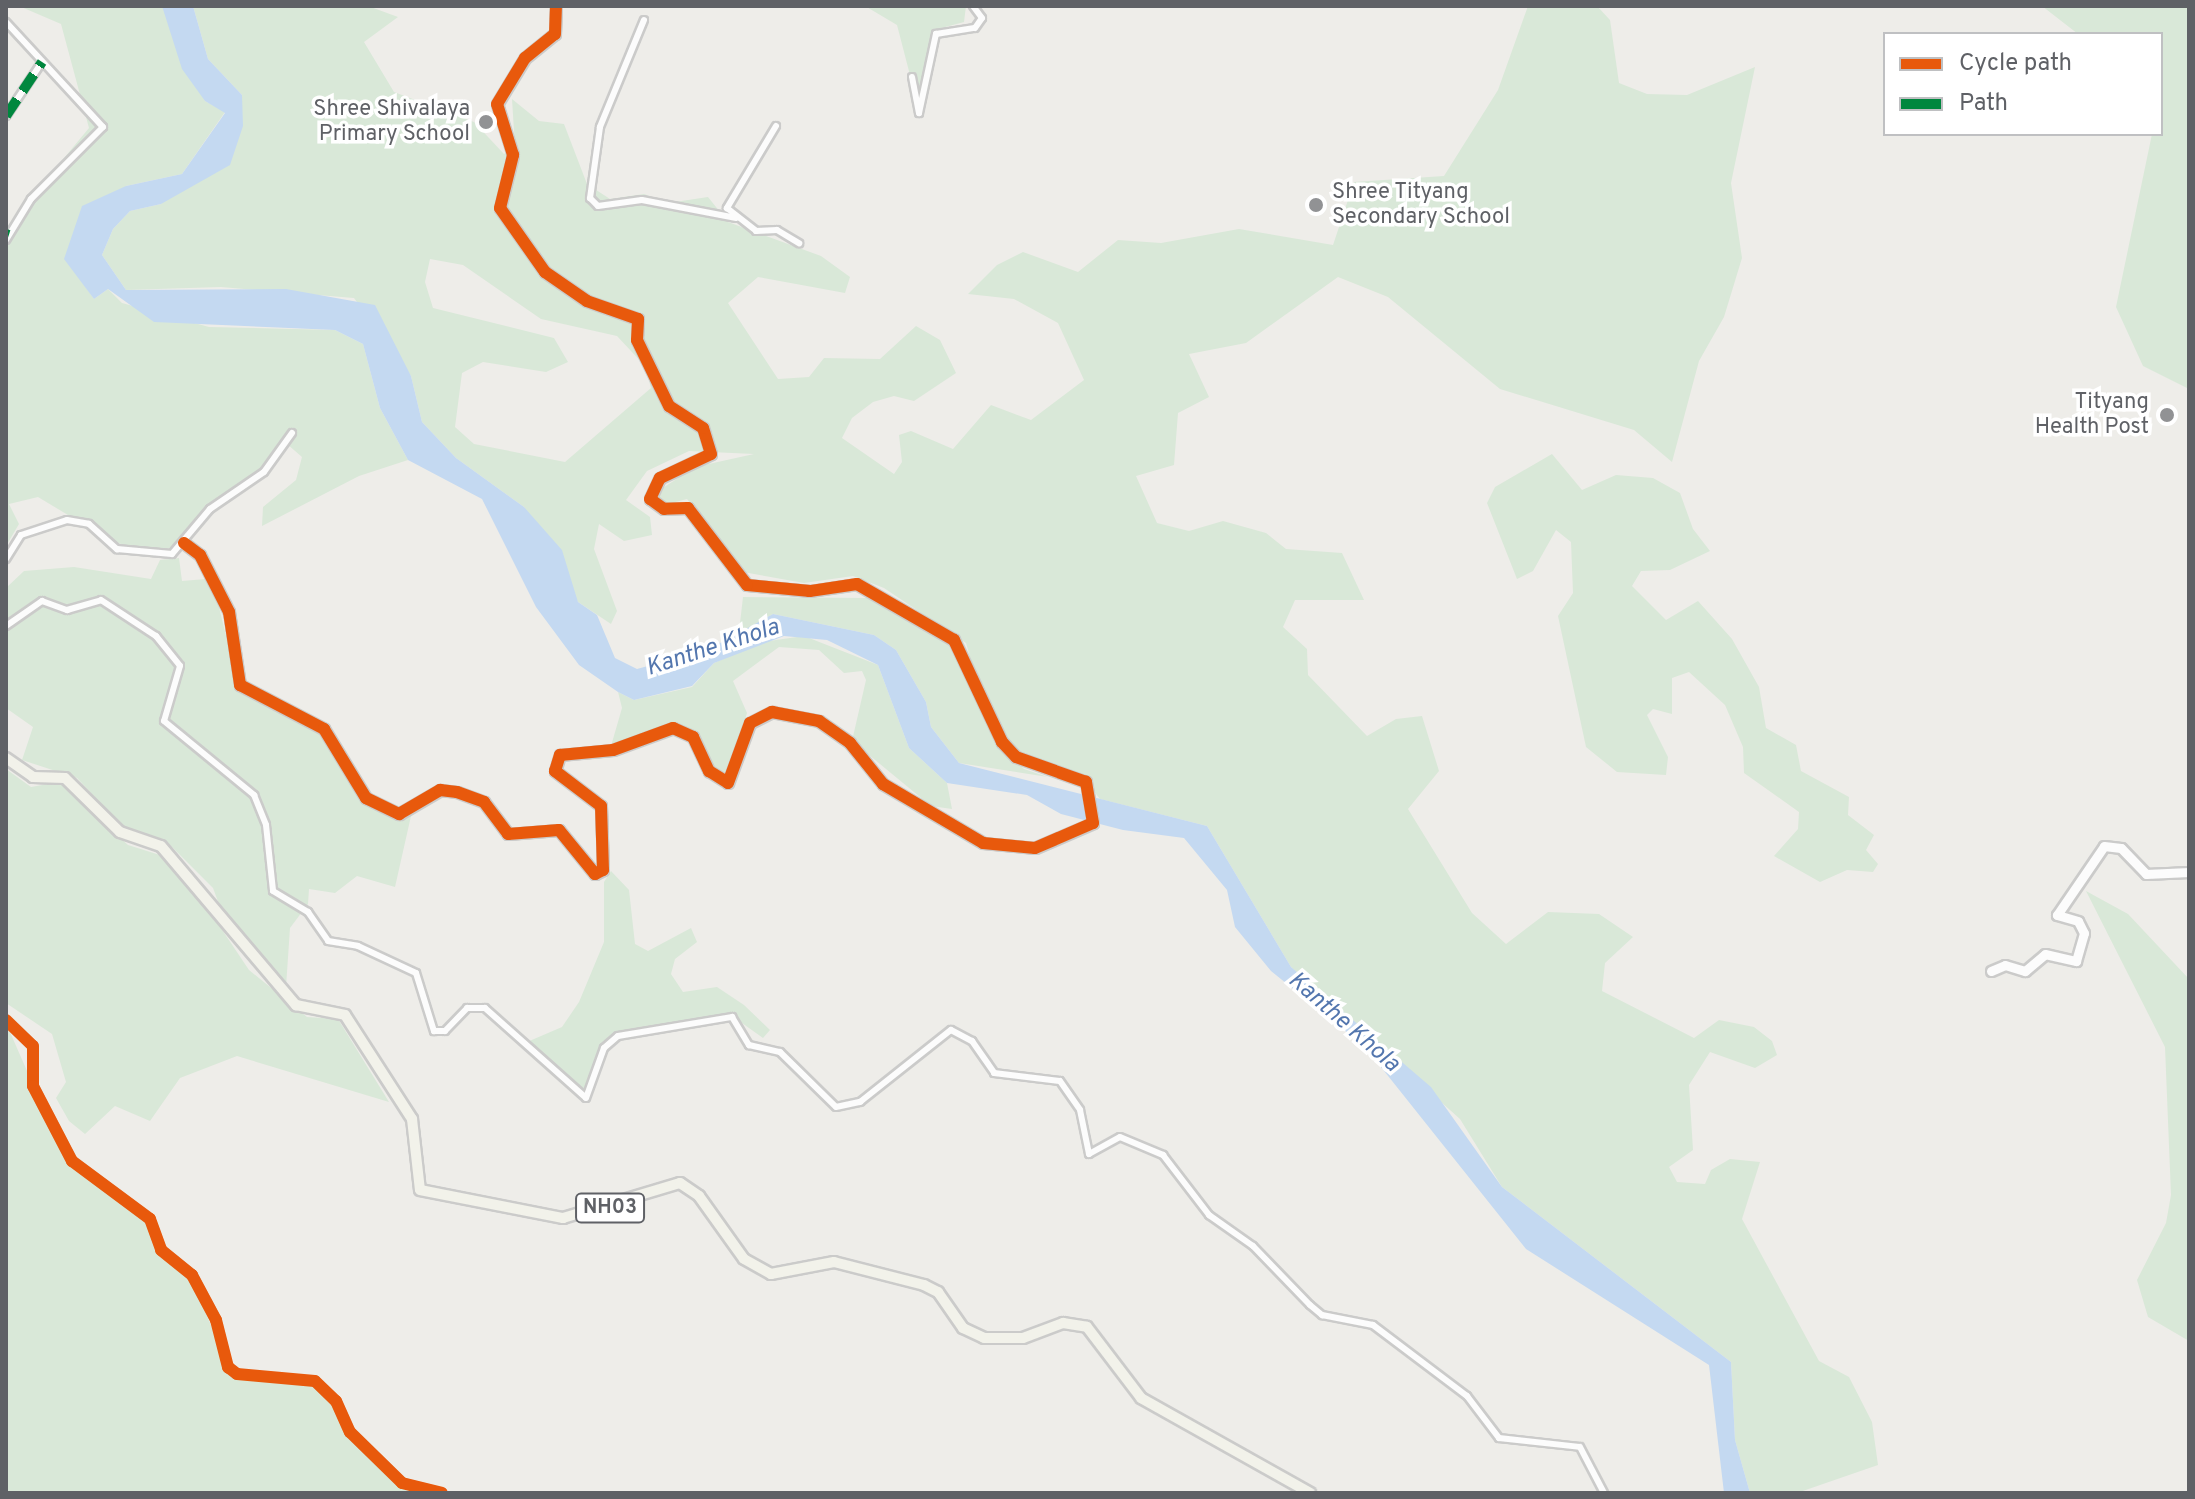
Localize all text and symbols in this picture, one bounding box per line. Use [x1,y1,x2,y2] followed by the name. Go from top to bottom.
[1883,32,2163,136] legend
[1959,49,2072,79] text: Cycle path
[1959,89,2008,119] text: Path
[313,96,470,148] place label: Shree Shivalaya Primary School
[477,113,495,131] marker: Shree Shivalaya Primary School
[1332,179,1510,230] place label: Shree Tityang Secondary School
[1307,196,1325,214] marker: Shree Tityang Secondary School
[2035,389,2149,440] place label: Tityang Health Post
[2156,404,2178,426] marker: Tityang Health Post
[643,614,783,684] water label: Kanthe Khola
[1281,967,1405,1079] water label: Kanthe Khola
[574,1192,646,1224] road number: NH03

